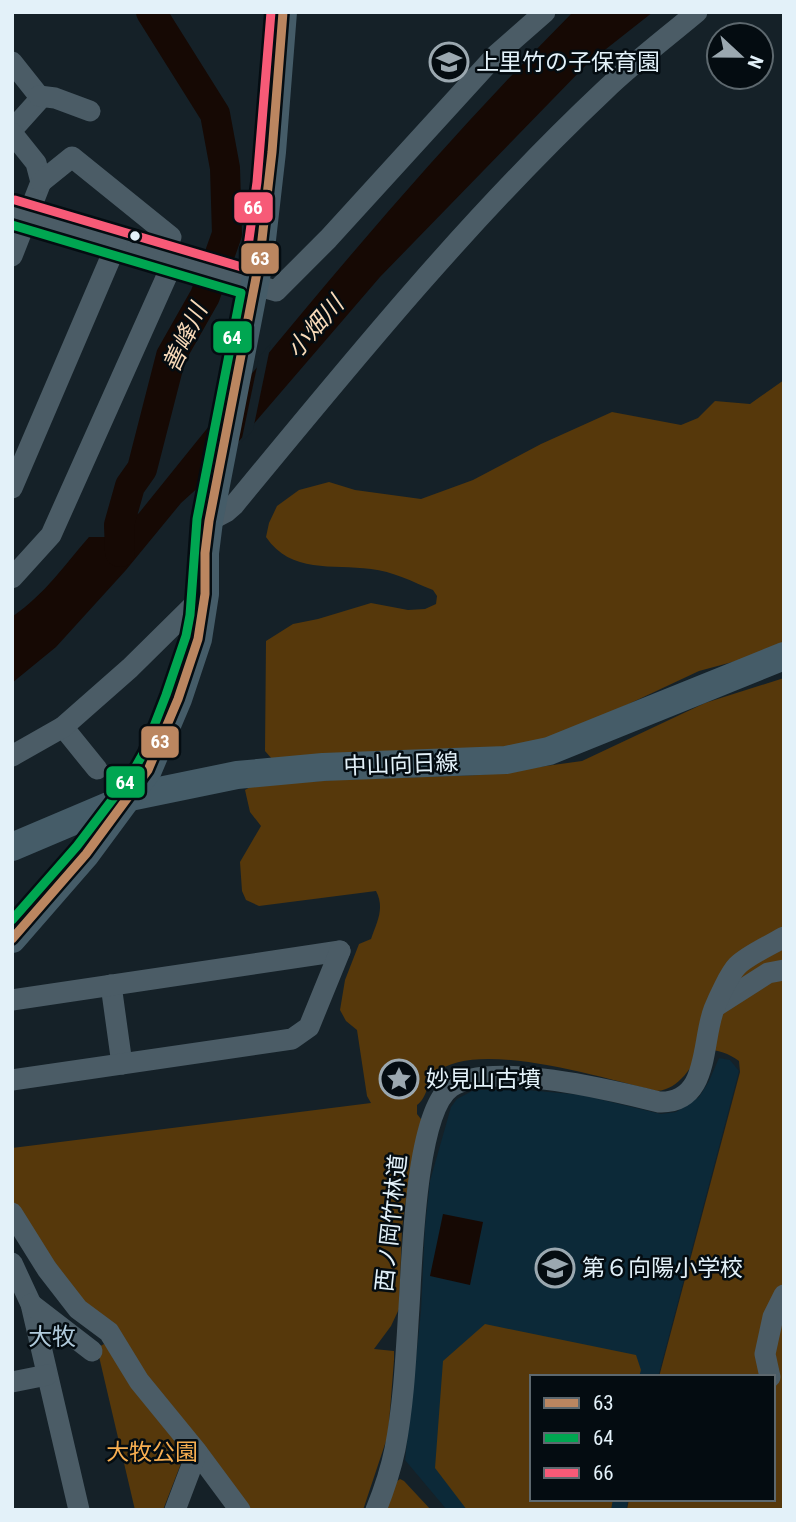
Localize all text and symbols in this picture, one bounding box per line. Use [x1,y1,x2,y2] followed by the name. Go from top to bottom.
[705,21,775,91] north arrow
[428,41,470,83] school or university icon: 上里竹の子保育園
[476,49,660,76] place label: 上里竹の子保育園
[742,52,768,72] text: N
[233,191,274,224] line badge: 66
[243,196,263,219] text: 66
[128,229,142,243] unlabelled marker
[240,242,280,275] line badge: 63
[250,247,270,270] text: 63
[281,288,351,363] water label: 小畑川
[157,297,214,377] water label: 善峰川
[212,320,253,354] line badge: 64
[222,326,242,349] text: 64
[140,725,180,759] line badge: 63
[150,730,170,753] text: 63
[343,749,459,780] street label: 中山向日線
[105,765,146,799] line badge: 64
[115,771,135,794] text: 64
[378,1058,420,1100] place icon: 妙見山古墳
[426,1066,541,1093] place label: 妙見山古墳
[371,1153,412,1293] street label: 西ノ岡竹林道
[534,1247,576,1289] school or university icon: 第６向陽小学校
[582,1255,743,1282] place label: 第６向陽小学校
[28,1323,76,1351] district label: 大牧
[530,1375,775,1501] legend
[593,1391,614,1415] text: 63
[593,1426,614,1450] text: 64
[106,1439,198,1466] park label: 大牧公園
[593,1461,614,1485] text: 66

